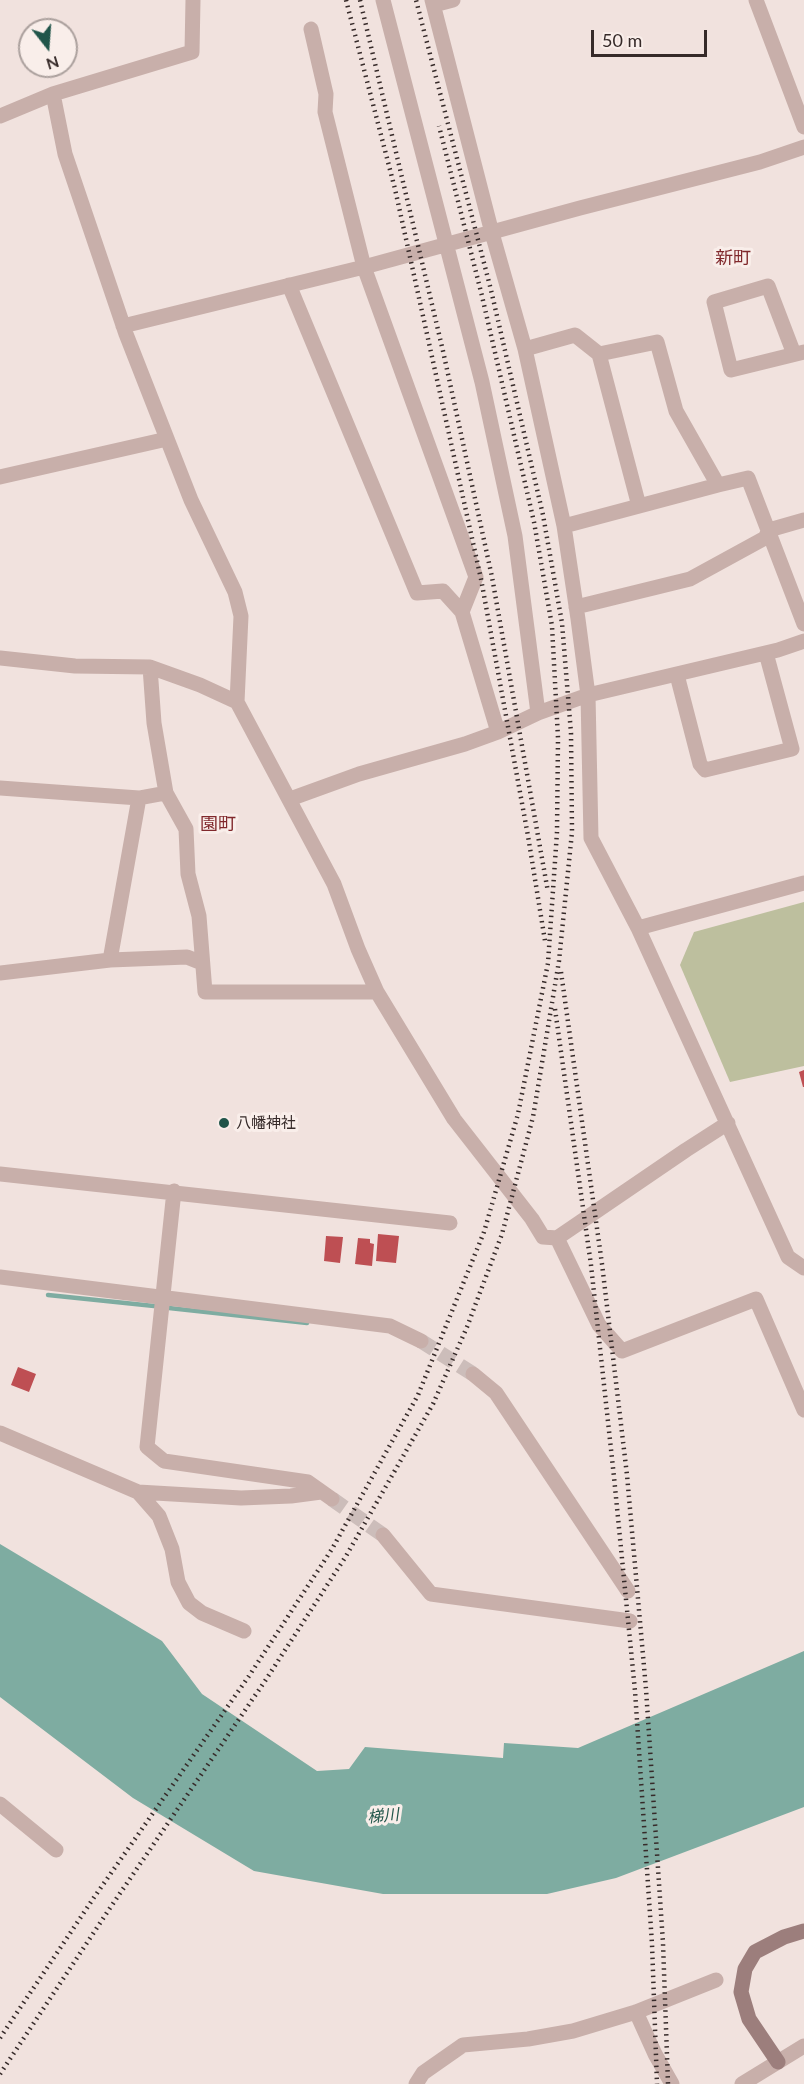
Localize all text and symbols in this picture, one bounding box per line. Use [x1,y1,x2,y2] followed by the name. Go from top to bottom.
[18,18,78,78] north arrow
[594,18,710,56] scale bar
[602,29,642,51] text: 50 m
[44,53,62,75] text: N
[715,247,751,269] district label: 新町
[200,813,236,835] district label: 園町
[236,1114,296,1132] place label: 八幡神社
[217,1116,231,1130] marker: 八幡神社
[366,1805,400,1827] water label: 梯川

